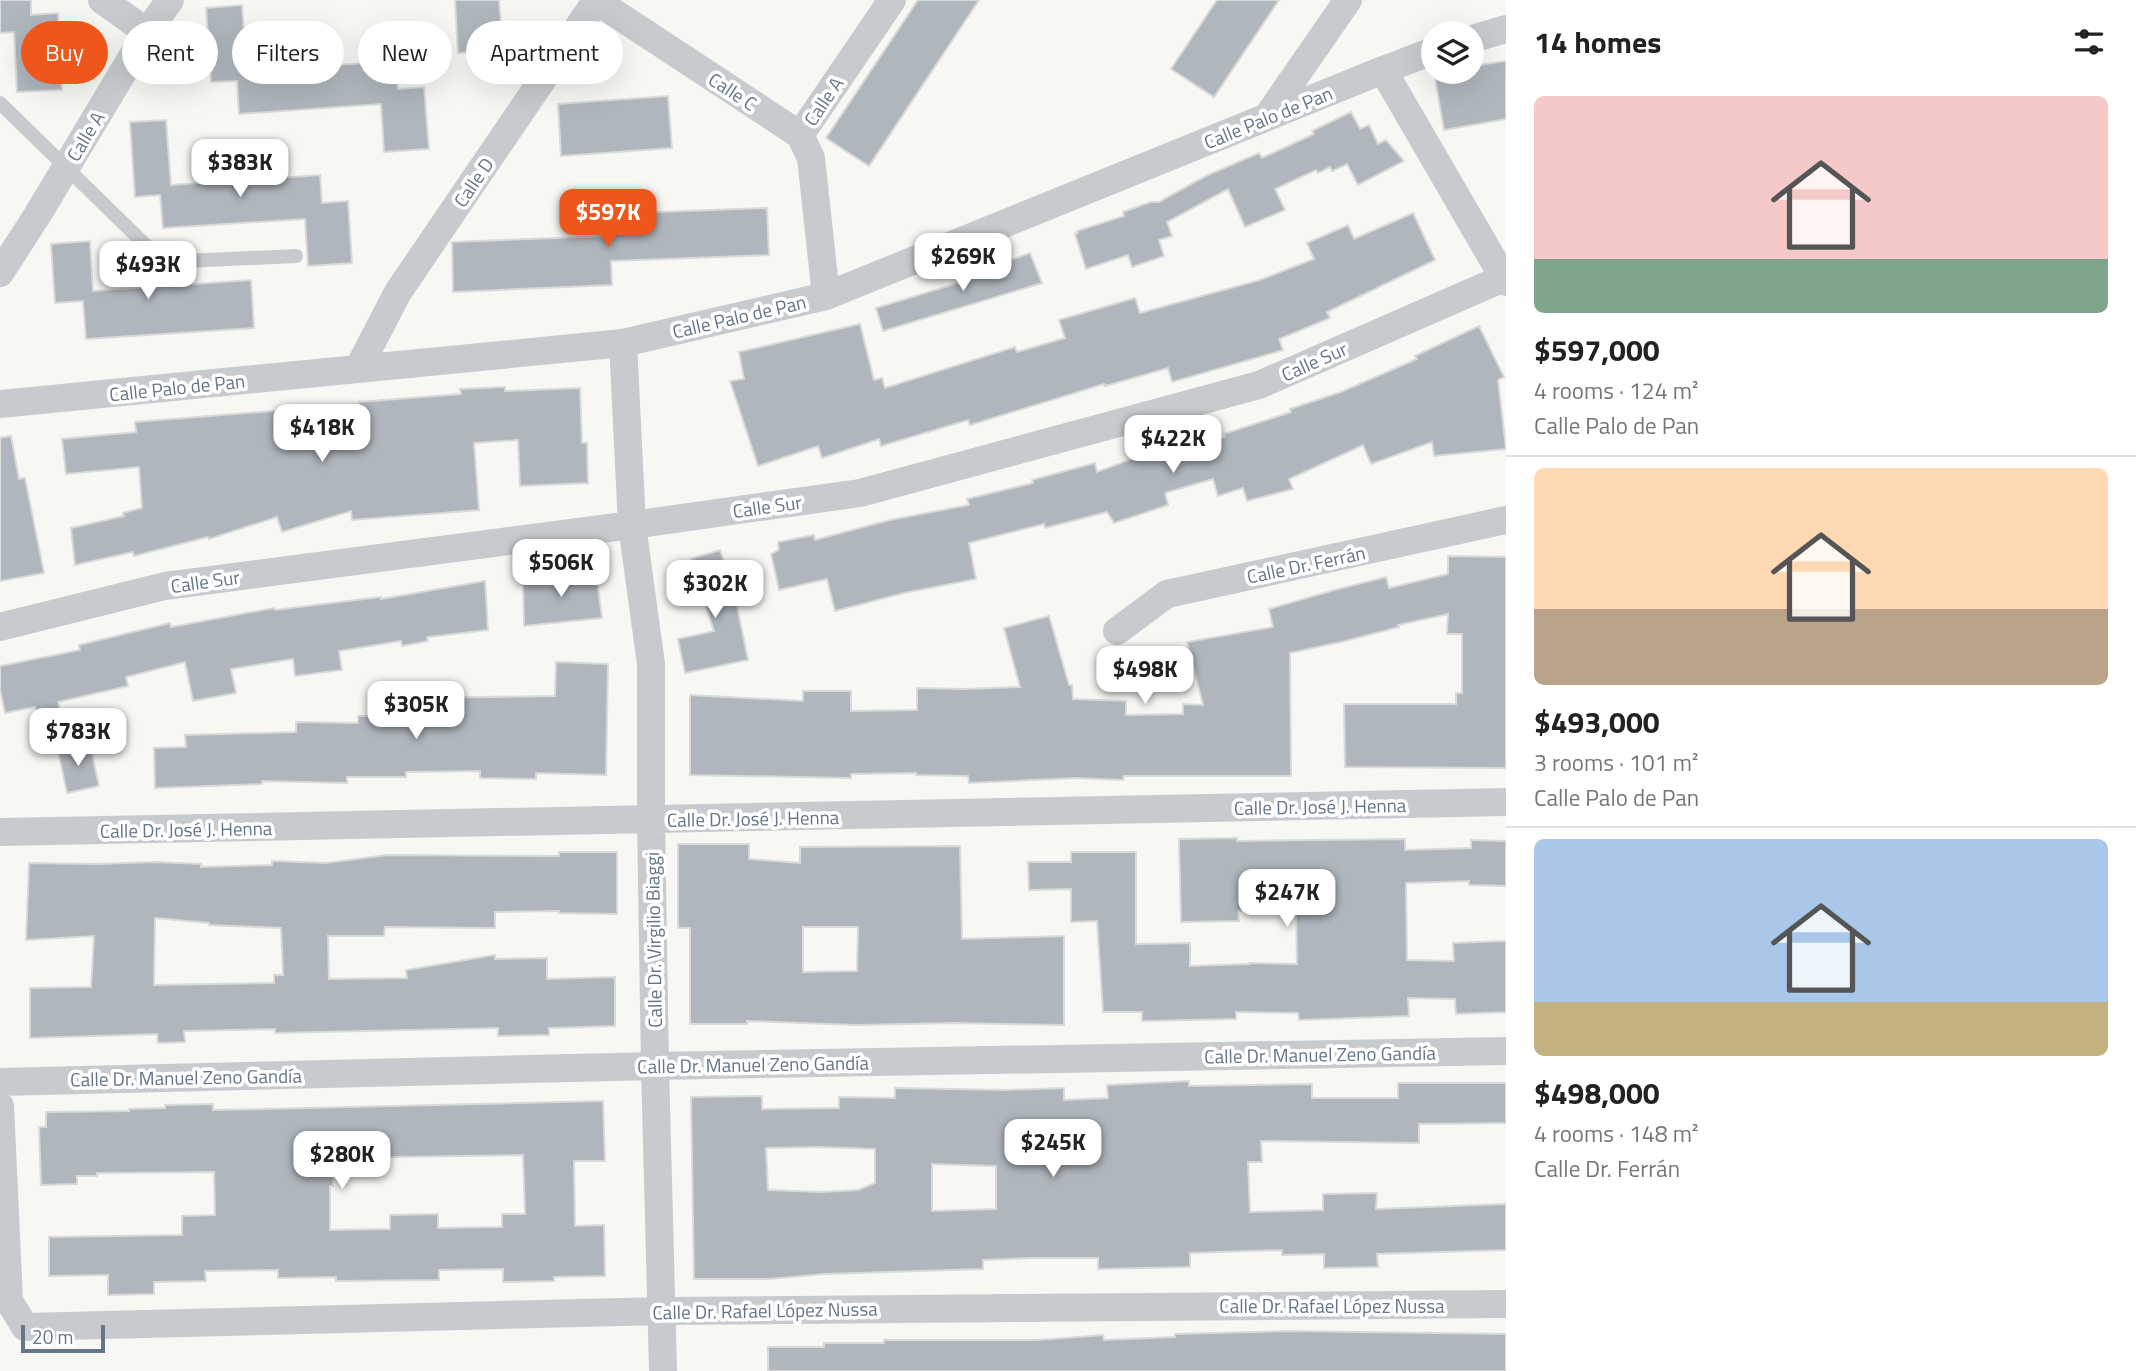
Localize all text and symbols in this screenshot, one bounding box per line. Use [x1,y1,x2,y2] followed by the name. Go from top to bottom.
[1534,19,1661,65] text: 14 homes
[21,21,108,84] chip: Buy
[122,21,218,84] chip: Rent
[232,21,344,84] chip: Filters
[358,21,452,84] chip: New
[466,21,623,84] chip: Apartment
[1421,21,1484,84] map controls
[1421,21,1484,84] button: layers
[2070,23,2108,61] icon: filters
[703,64,763,118] street label: Calle C
[796,71,850,131] street label: Calle A
[1199,78,1337,156] street label: Calle Palo de Pan
[59,106,111,166] street label: Calle A
[191,140,289,199] pin: $383K
[1758,142,1884,268] icon: home
[207,144,273,179] text: $383K
[446,151,500,213] street label: Calle D
[559,190,657,249] pin: $597K
[575,194,641,229] text: $597K
[914,233,1012,293] pin: $269K
[930,238,996,273] text: $269K
[99,242,197,301] pin: $493K
[115,246,181,281] text: $493K
[669,287,809,345] street label: Calle Palo de Pan
[1534,327,1660,373] text: $597,000
[1276,333,1352,388] street label: Calle Sur
[108,365,246,409] street label: Calle Palo de Pan
[1534,373,1698,408] text: 4 rooms · 124 m²
[273,405,371,464] pin: $418K
[1534,408,1699,443] text: Calle Palo de Pan
[289,409,355,444] text: $418K
[1124,416,1222,475] pin: $422K
[1140,420,1206,455] text: $422K
[731,487,804,525] street label: Calle Sur
[1758,514,1884,640] icon: home
[1244,537,1368,591] street label: Calle Dr. Ferrán
[512,540,610,599] pin: $506K
[528,544,594,579] text: $506K
[666,560,764,620] pin: $302K
[169,562,242,600] street label: Calle Sur
[682,565,748,600] text: $302K
[1096,646,1194,706] pin: $498K
[1112,651,1178,686] text: $498K
[367,682,465,741] pin: $305K
[383,686,449,721] text: $305K
[1534,699,1660,745] text: $493,000
[29,708,127,768] pin: $783K
[45,713,111,748] text: $783K
[1534,745,1698,780] text: 3 rooms · 101 m²
[1534,780,1699,815] text: Calle Palo de Pan
[1233,790,1407,822] street label: Calle Dr. José J. Henna
[666,802,840,834] street label: Calle Dr. José J. Henna
[99,813,273,845] street label: Calle Dr. José J. Henna
[637,852,669,1028] street label: Calle Dr. Virgilio Biaggi
[1238,870,1336,929] pin: $247K
[1254,874,1320,909] text: $247K
[1758,885,1884,1011] icon: home
[1204,1037,1436,1071] street label: Calle Dr. Manuel Zeno Gandía
[637,1047,869,1081] street label: Calle Dr. Manuel Zeno Gandía
[70,1060,302,1094] street label: Calle Dr. Manuel Zeno Gandía
[1534,1070,1660,1116] text: $498,000
[1534,1116,1698,1151] text: 4 rooms · 148 m²
[1004,1120,1102,1179] pin: $245K
[1020,1124,1086,1159] text: $245K
[293,1132,391,1191] pin: $280K
[309,1136,375,1171] text: $280K
[1534,1151,1680,1186] text: Calle Dr. Ferrán
[1219,1291,1445,1320] street label: Calle Dr. Rafael López Nussa
[652,1294,878,1326] street label: Calle Dr. Rafael López Nussa
[21,1322,105,1354] scale bar
[32,1322,73,1351] text: 20 m

